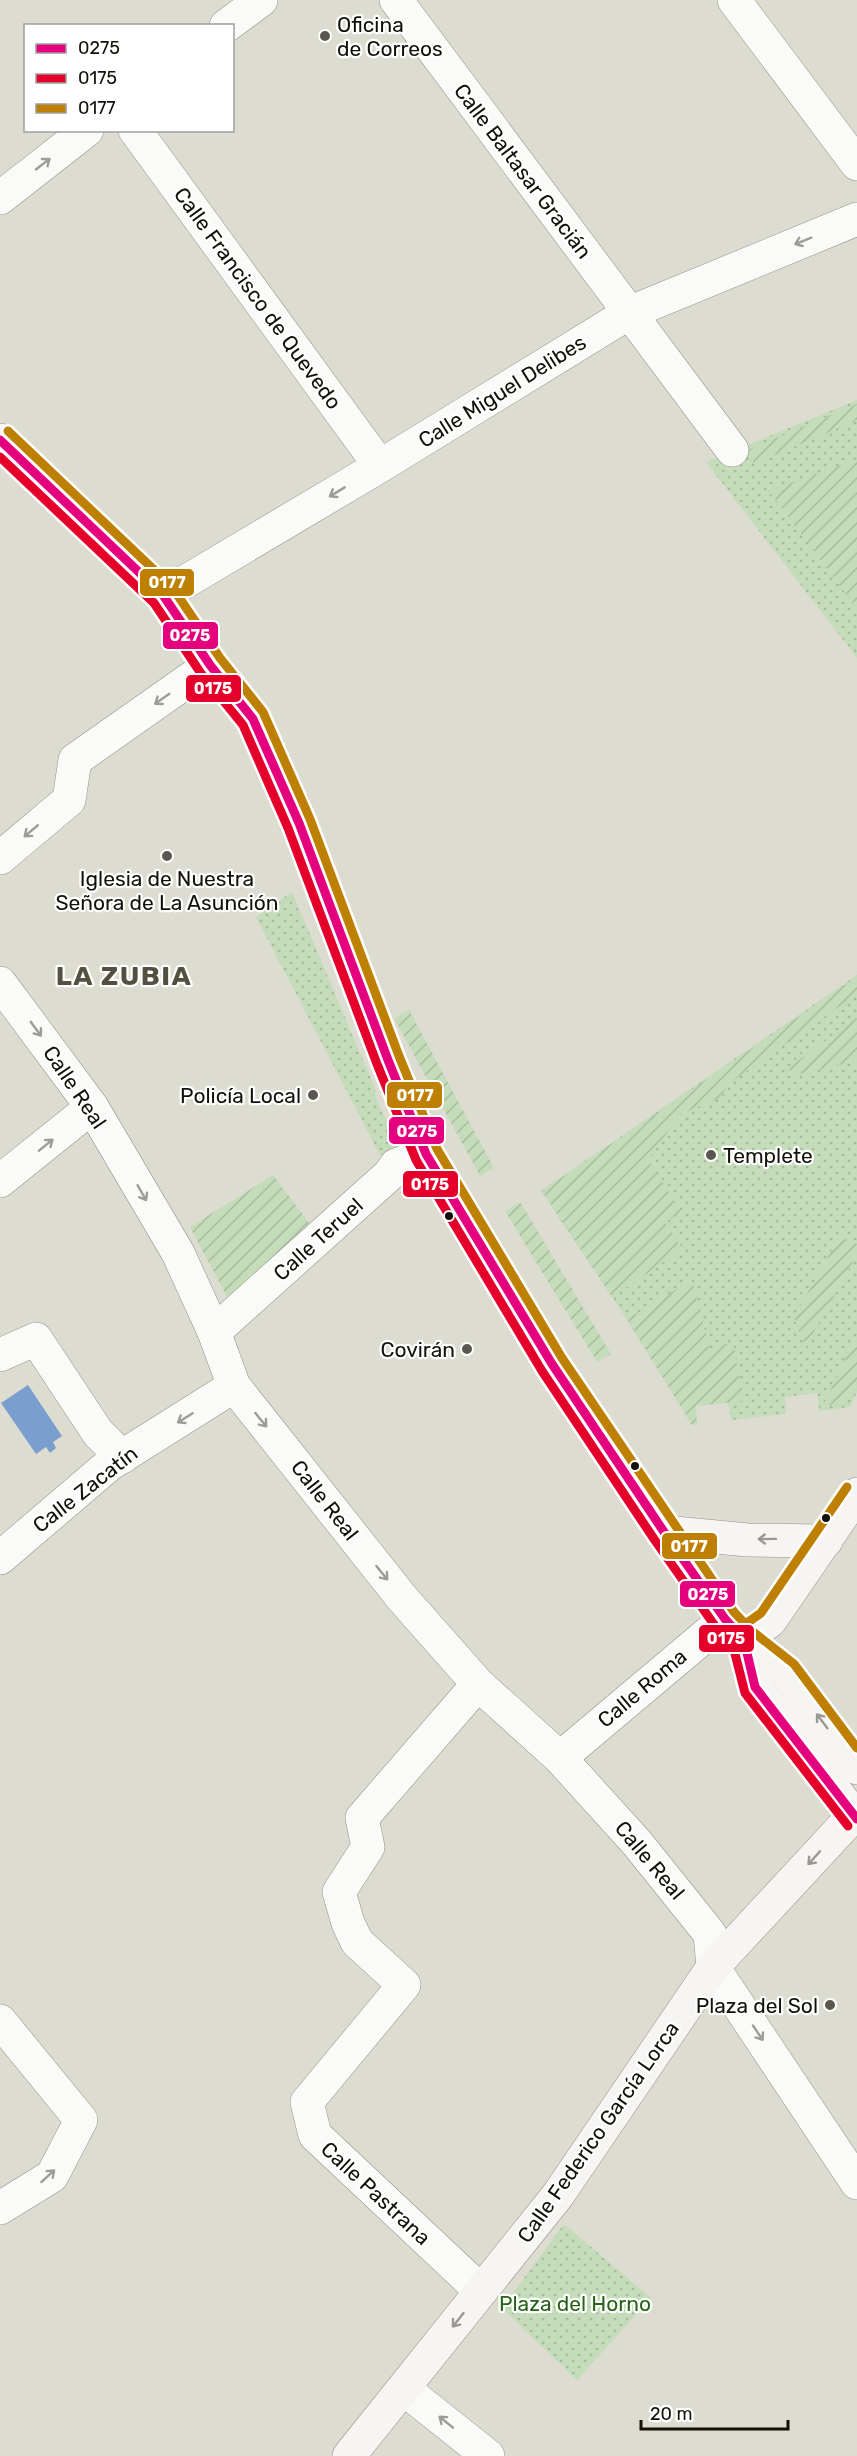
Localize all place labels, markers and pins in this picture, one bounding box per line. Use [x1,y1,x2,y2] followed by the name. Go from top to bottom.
[337,12,443,61] place label: Oficina de Correos
[318,29,332,43] marker: Oficina de Correos
[160,849,174,863] marker: Iglesia de Nuestra Señora de La Asunción
[55,866,279,915] place label: Iglesia de Nuestra Señora de La Asunción
[180,1083,301,1108] place label: Policía Local
[306,1088,320,1102] marker: Policía Local
[723,1143,813,1168] place label: Templete
[704,1148,718,1162] marker: Templete
[443,1210,455,1222] unlabelled marker
[381,1337,455,1362] place label: Covirán
[460,1342,474,1356] marker: Covirán
[629,1460,641,1472] unlabelled marker
[820,1512,832,1524] unlabelled marker
[696,1993,818,2018] place label: Plaza del Sol
[823,1998,837,2012] marker: Plaza del Sol

